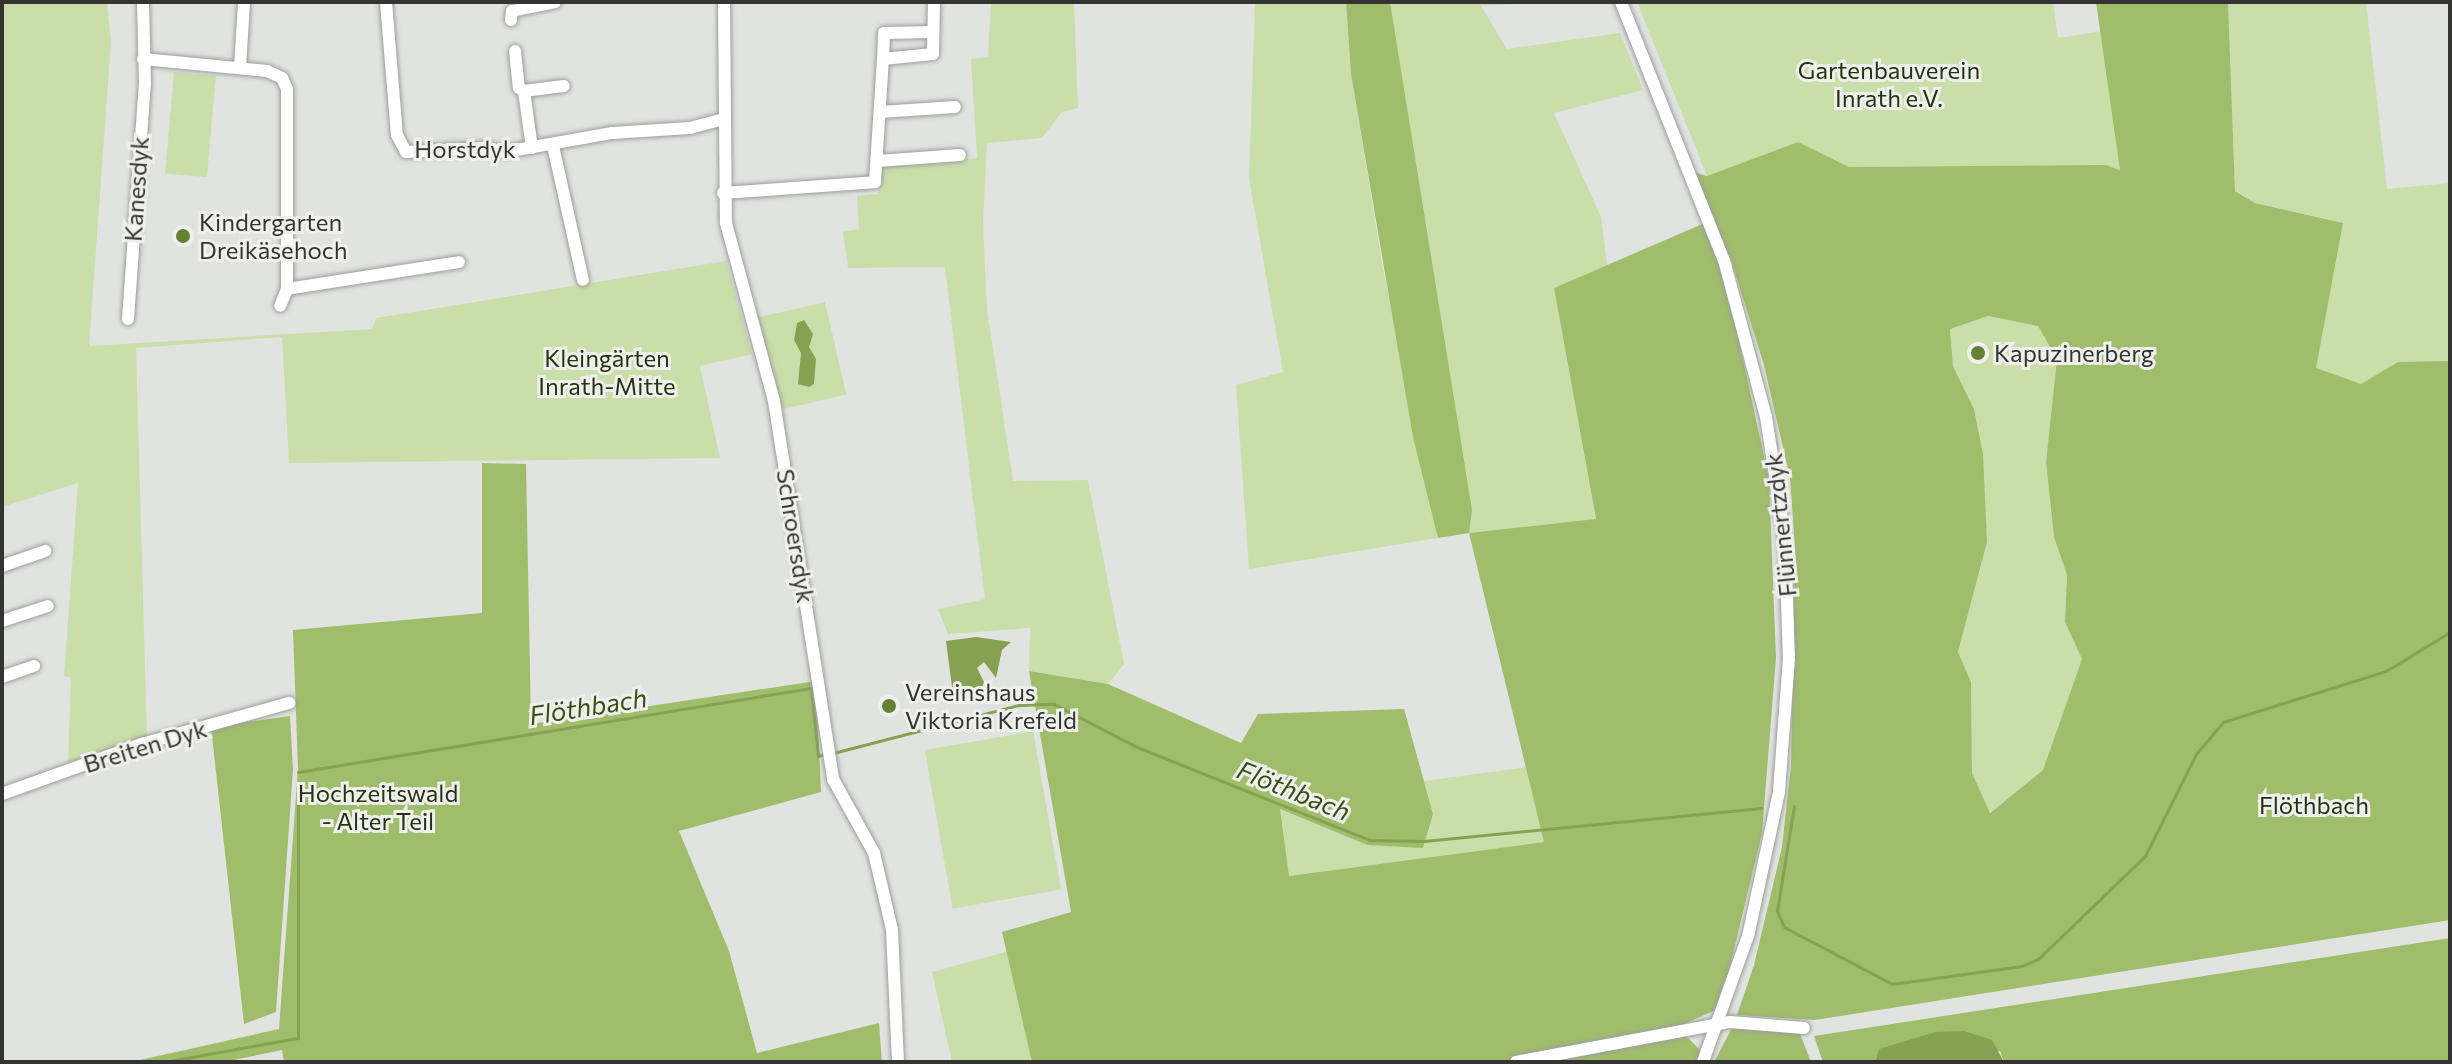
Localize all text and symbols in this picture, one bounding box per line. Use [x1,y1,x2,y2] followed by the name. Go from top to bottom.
[1798,56,1980,112] park label: Gartenbauverein Inrath e.V.
[118,135,154,243] street label: Kanesdyk
[414,135,516,163] street label: Horstdyk
[199,208,347,264] place label: Kindergarten Dreikäsehoch
[174,227,192,245] marker: Kindergarten Dreikäsehoch
[1994,339,2154,367] place label: Kapuzinerberg
[538,344,676,400] park label: Kleingärten Inrath-Mitte
[1969,344,1987,362] marker: Kapuzinerberg
[1758,452,1802,598] street label: Flünnertzdyk
[771,467,821,605] street label: Schroersdyk
[905,678,1077,734] place label: Vereinshaus Viktoria Krefeld
[527,681,649,731] water label: Flöthbach
[880,697,898,715] marker: Vereinshaus Viktoria Krefeld
[80,714,210,778] street label: Breiten Dyk
[1233,753,1355,827] water label: Flöthbach
[298,779,458,835] park label: Hochzeitswald - Alter Teil
[2259,791,2369,819] park label: Flöthbach

